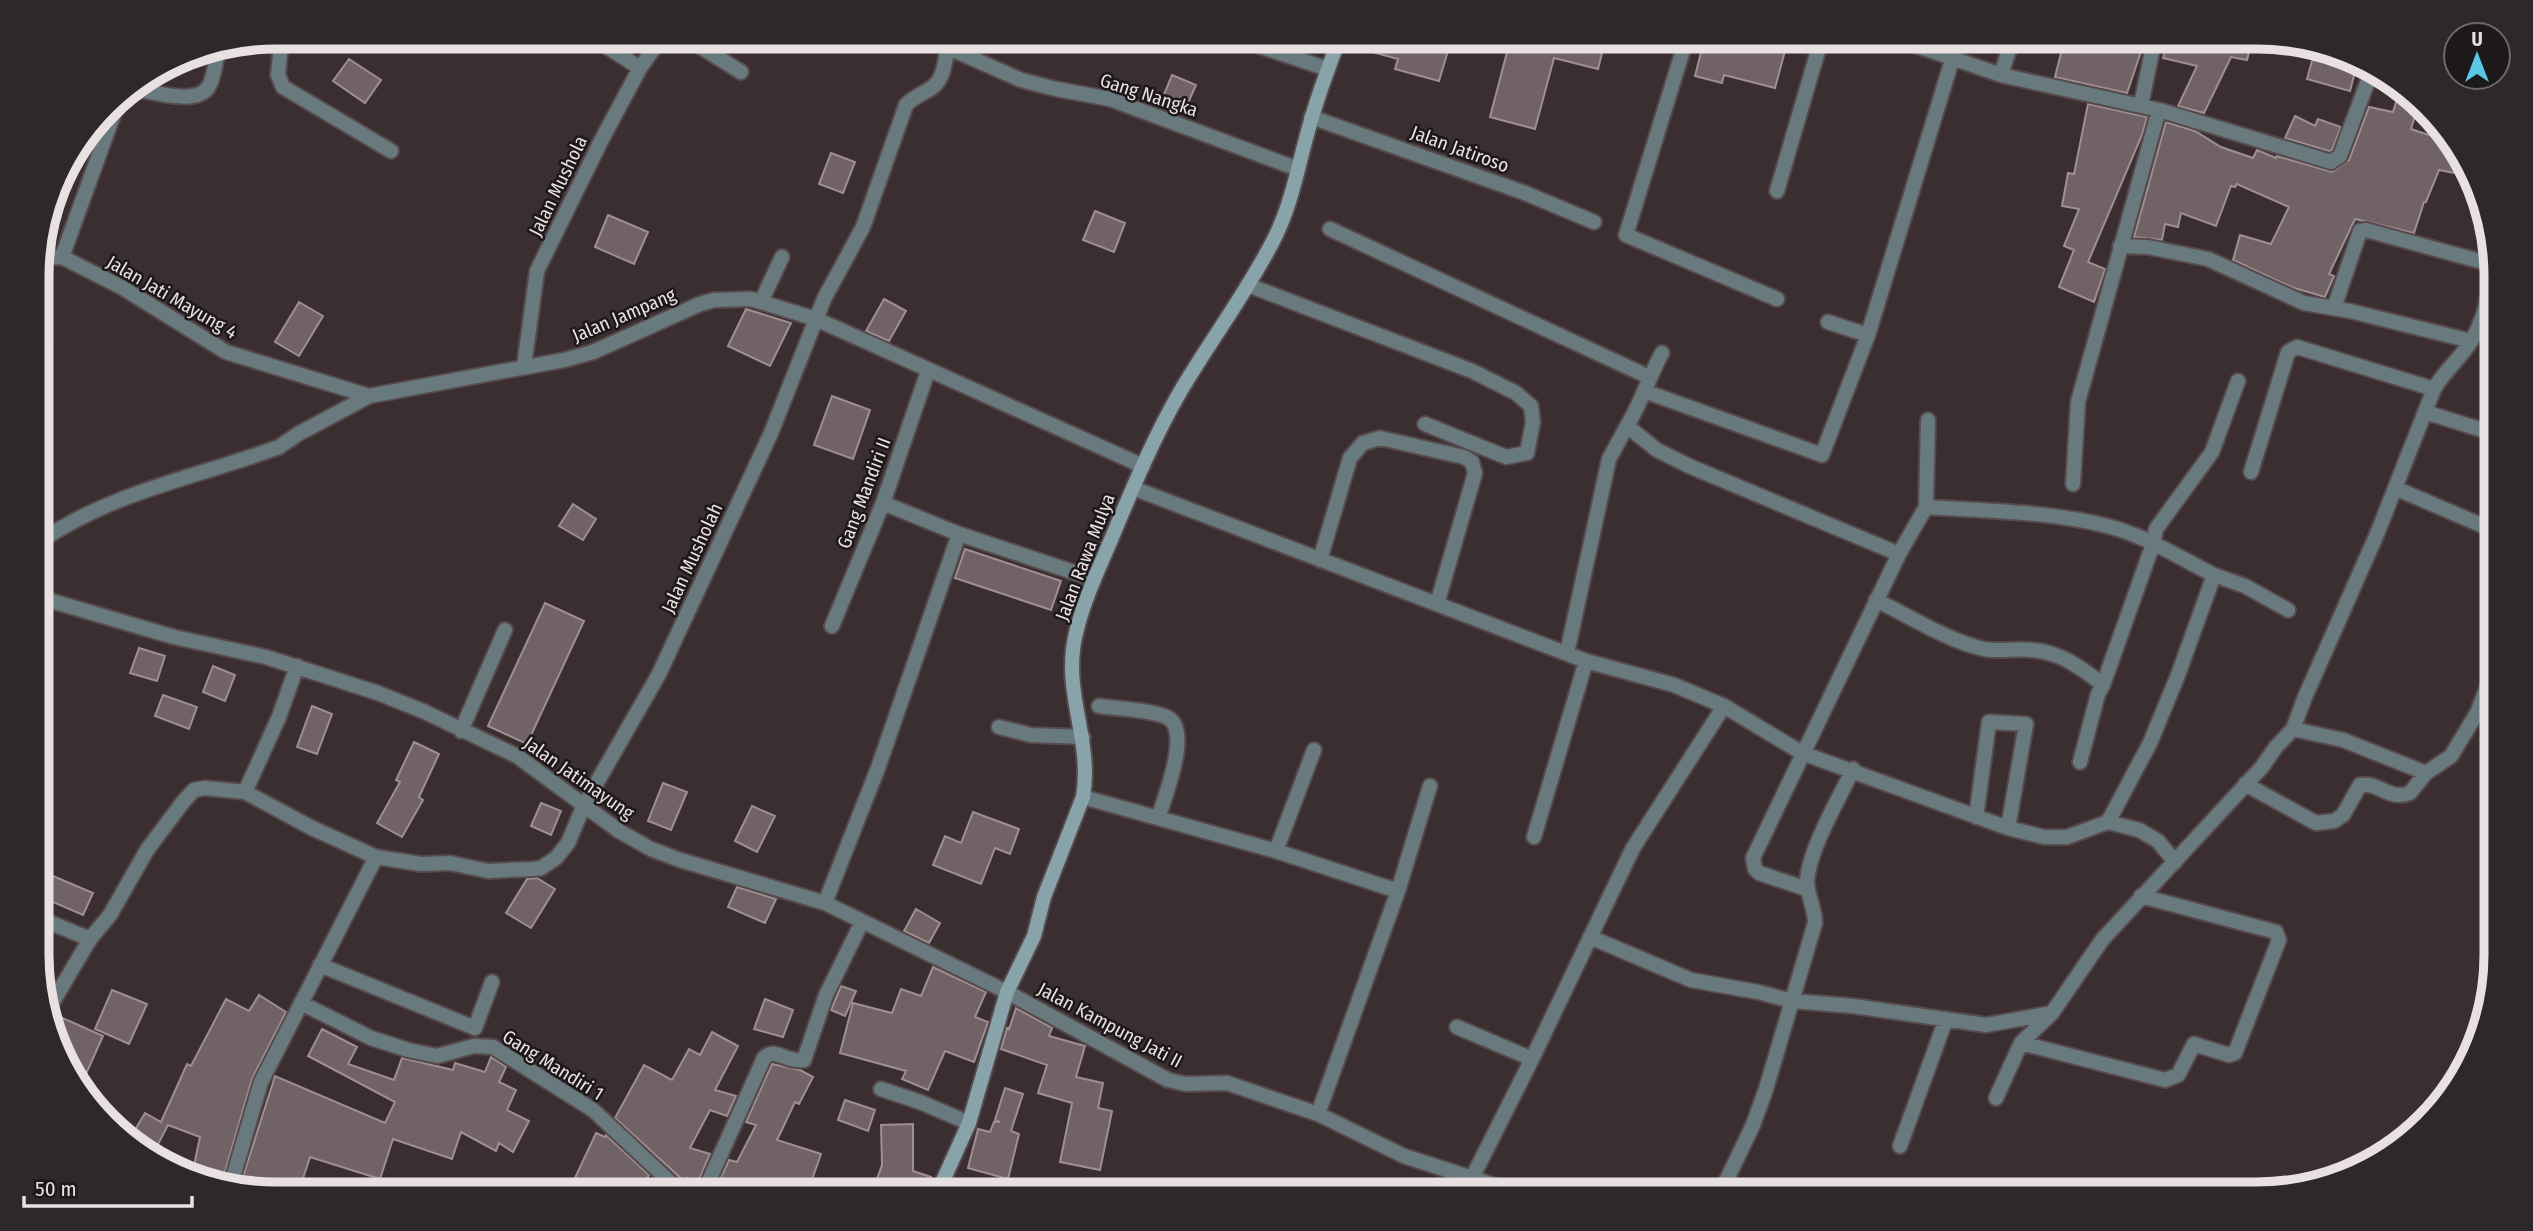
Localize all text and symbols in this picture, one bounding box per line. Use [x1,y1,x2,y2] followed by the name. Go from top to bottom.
[2442,21,2512,91] north arrow
[2471,28,2483,51] text: U
[1097,68,1201,122] street label: Gang Nangka
[1408,121,1512,177] street label: Jalan Jatiroso
[524,132,592,240] street label: Jalan Mushola
[103,250,241,344] street label: Jalan Jati Mayung 4
[569,283,679,347] street label: Jalan Jampang
[832,434,896,552] street label: Gang Mandiri II
[1050,490,1120,624] street label: Jalan Rawa Mulya
[656,499,728,617] street label: Jalan Musholah
[519,731,639,825] street label: Jalan Jatimayung
[1034,977,1186,1073] street label: Jalan Kampung Jati II
[498,1025,608,1105] street label: Gang Mandiri 1
[24,1164,192,1208] scale bar
[35,1176,77,1202] text: 50 m

